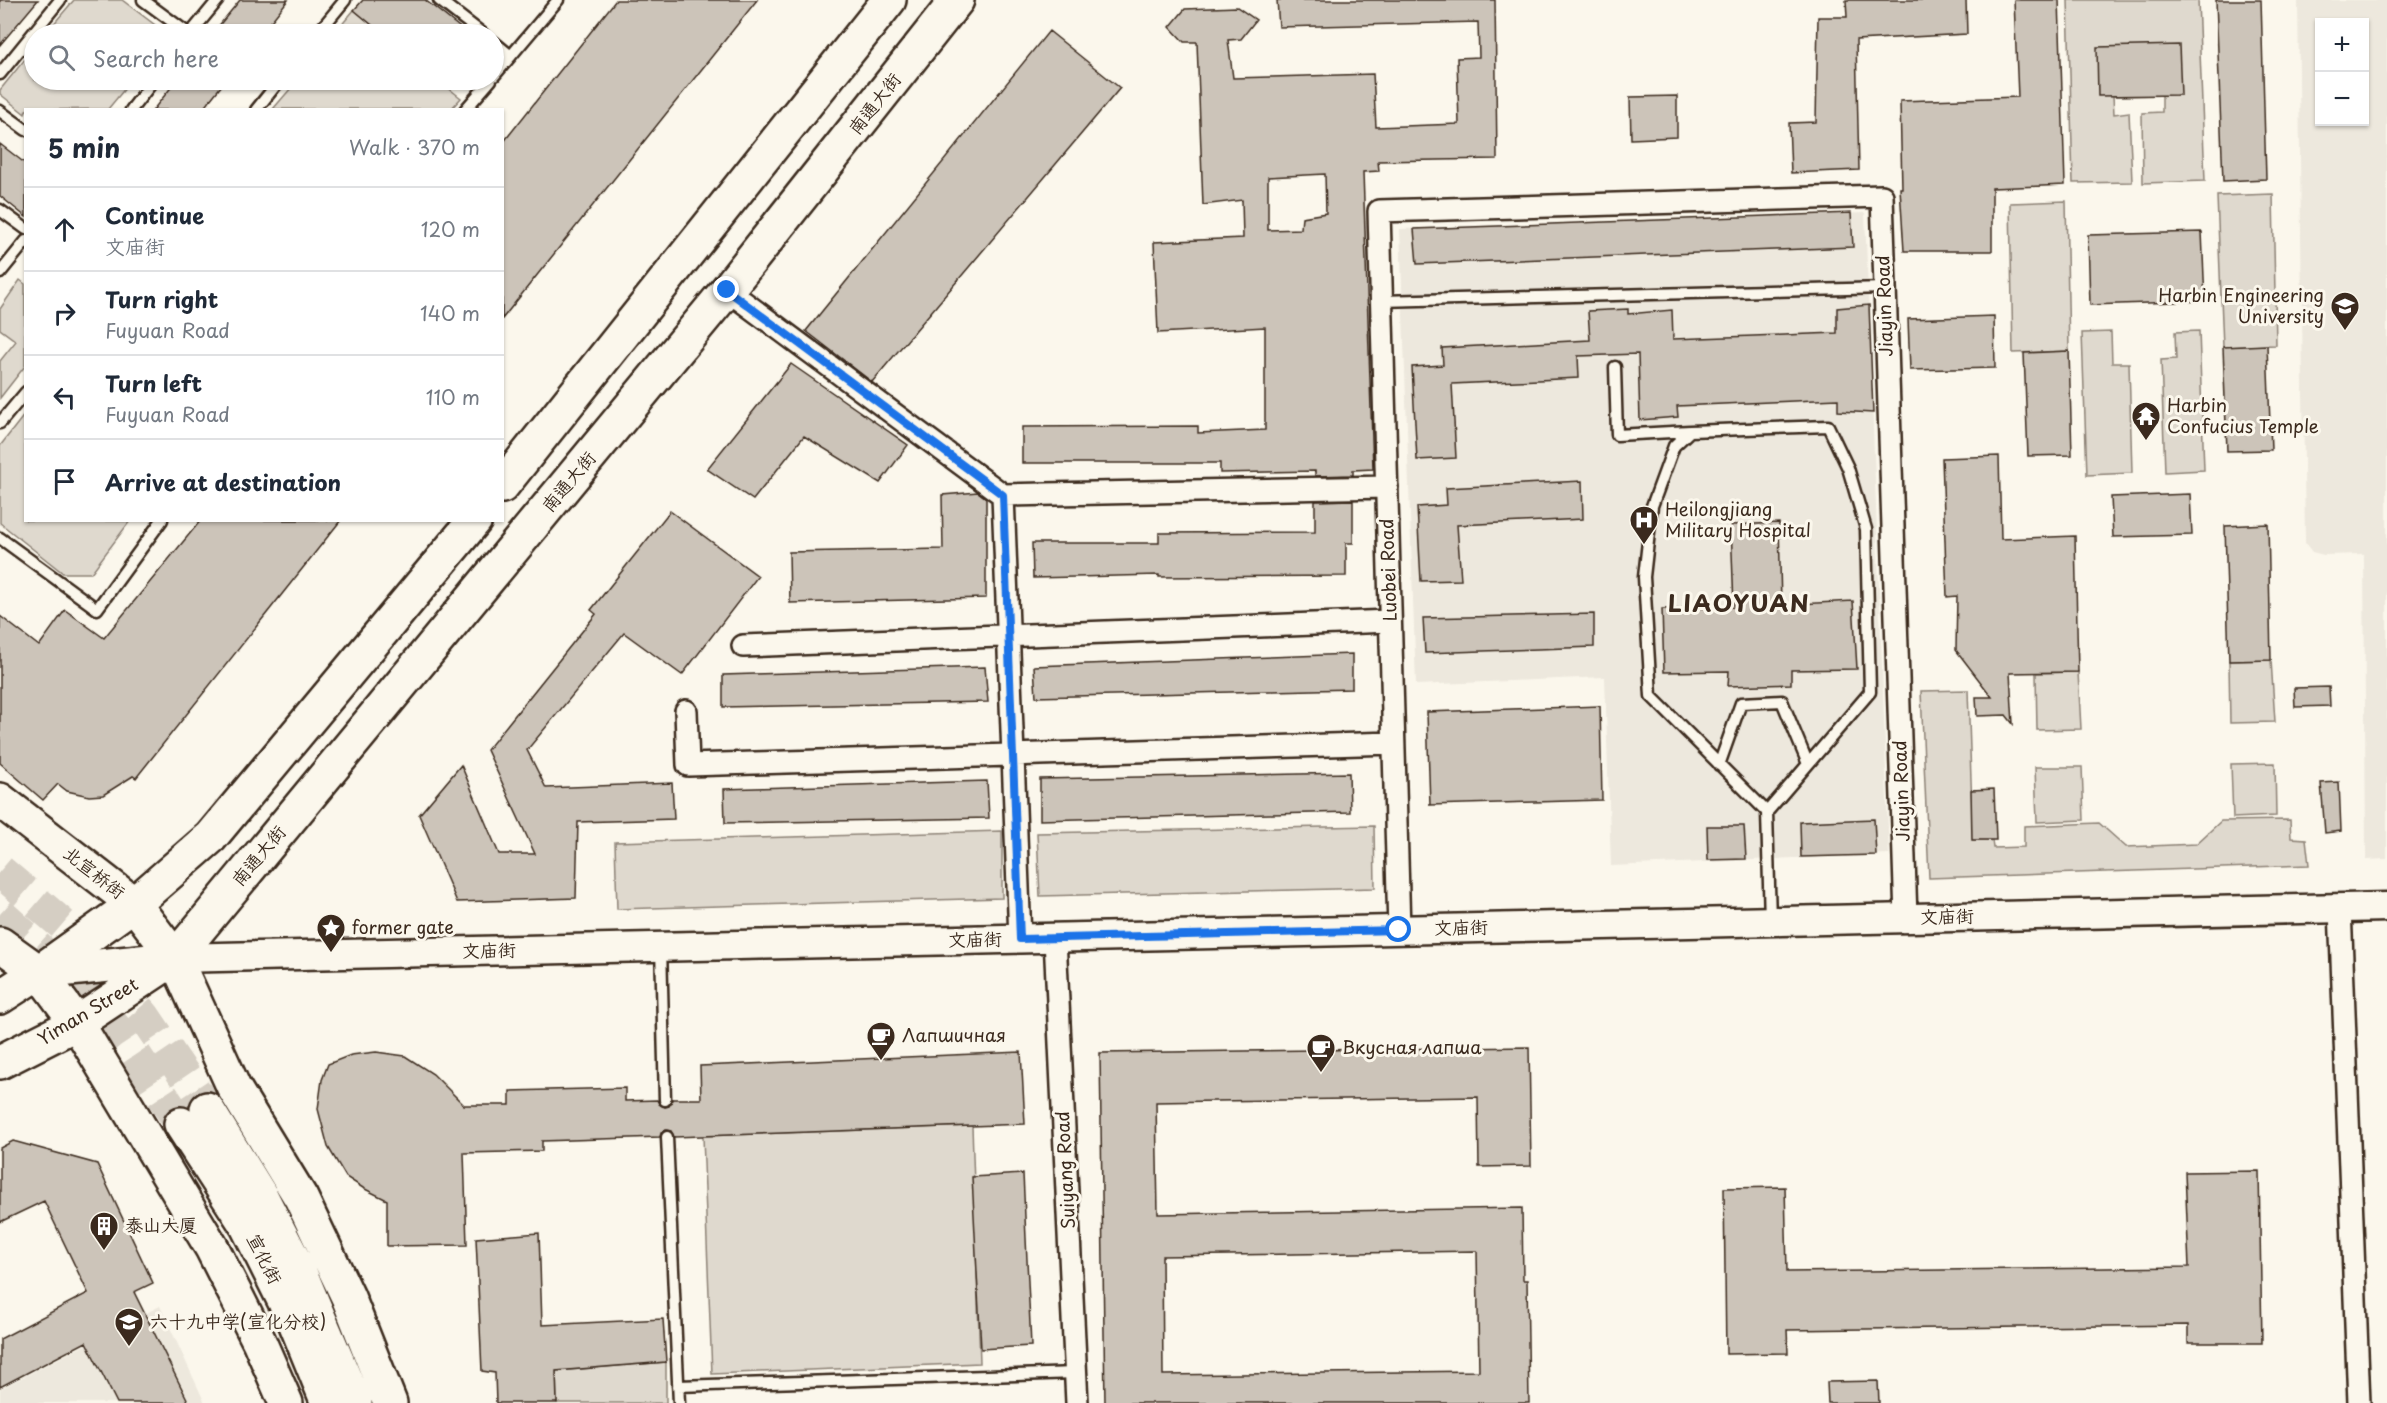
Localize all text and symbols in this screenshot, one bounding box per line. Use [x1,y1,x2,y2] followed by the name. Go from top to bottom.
[2315,18,2369,126] map controls
[2315,18,2369,72] button: +
[24,24,504,90] search box
[45,41,78,74] icon: search
[93,41,219,74] text: Search here
[841,66,907,140] street label: 南通大街
[2315,72,2369,126] button: −
[48,128,120,167] text: 5 min
[349,132,480,162] text: Walk · 370 m
[105,198,204,231] text: Continue
[48,213,81,246] icon: ahead
[421,214,480,244] text: 120 m
[105,231,165,261] text: 文庙街
[1868,255,1899,357] street label: Jiayin Road
[713,276,739,302] route end
[2158,281,2324,329] place label: Harbin Engineering University
[105,282,218,315] text: Turn right
[2329,290,2361,332] school or university icon: Harbin Engineering University
[48,297,81,330] icon: right
[420,298,480,328] text: 140 m
[105,315,230,345] text: Fuyuan Road
[105,366,202,399] text: Turn left
[48,381,81,414] icon: left
[426,382,480,412] text: 110 m
[2167,391,2319,439] place label: Harbin Confucius Temple
[105,399,230,429] text: Fuyuan Road
[2130,400,2162,442] temple icon: Harbin Confucius Temple
[534,445,601,517] street label: 南通大街
[48,465,81,498] icon: arrive
[105,465,341,498] text: Arrive at destination
[1665,495,1811,543] place label: Heilongjiang Military Hospital
[1628,504,1660,546] hospital icon: Heilongjiang Military Hospital
[1372,518,1403,622] street label: Luobei Road
[1668,584,1810,620] district label: LIAOYUAN
[1885,740,1916,842] street label: Jiayin Road
[224,819,291,891] street label: 南通大街
[58,839,132,905] street label: 北宣桥街
[1920,902,1974,929] street label: 文庙街
[315,912,347,954] place icon: former gate
[352,913,454,940] place label: former gate
[1434,913,1488,940] street label: 文庙街
[1385,916,1411,942] route start
[948,925,1002,952] street label: 文庙街
[462,936,516,963] street label: 文庙街
[32,970,143,1051] street label: Yiman Street
[865,1020,897,1062] cafe icon: Лапшичная
[902,1021,1006,1048] place label: Лапшичная
[1305,1032,1337,1074] cafe icon: Вкусная лапша
[1342,1033,1482,1060] place label: Вкусная лапша
[1048,1111,1081,1230] street label: Suiyang Road
[88,1210,120,1252] building icon: 泰山大厦
[125,1211,197,1238] place label: 泰山大厦
[241,1228,290,1289] street label: 宣化街
[113,1306,145,1348] school or university icon: 六十九中学(宣化分校)
[150,1307,326,1334] place label: 六十九中学(宣化分校)

